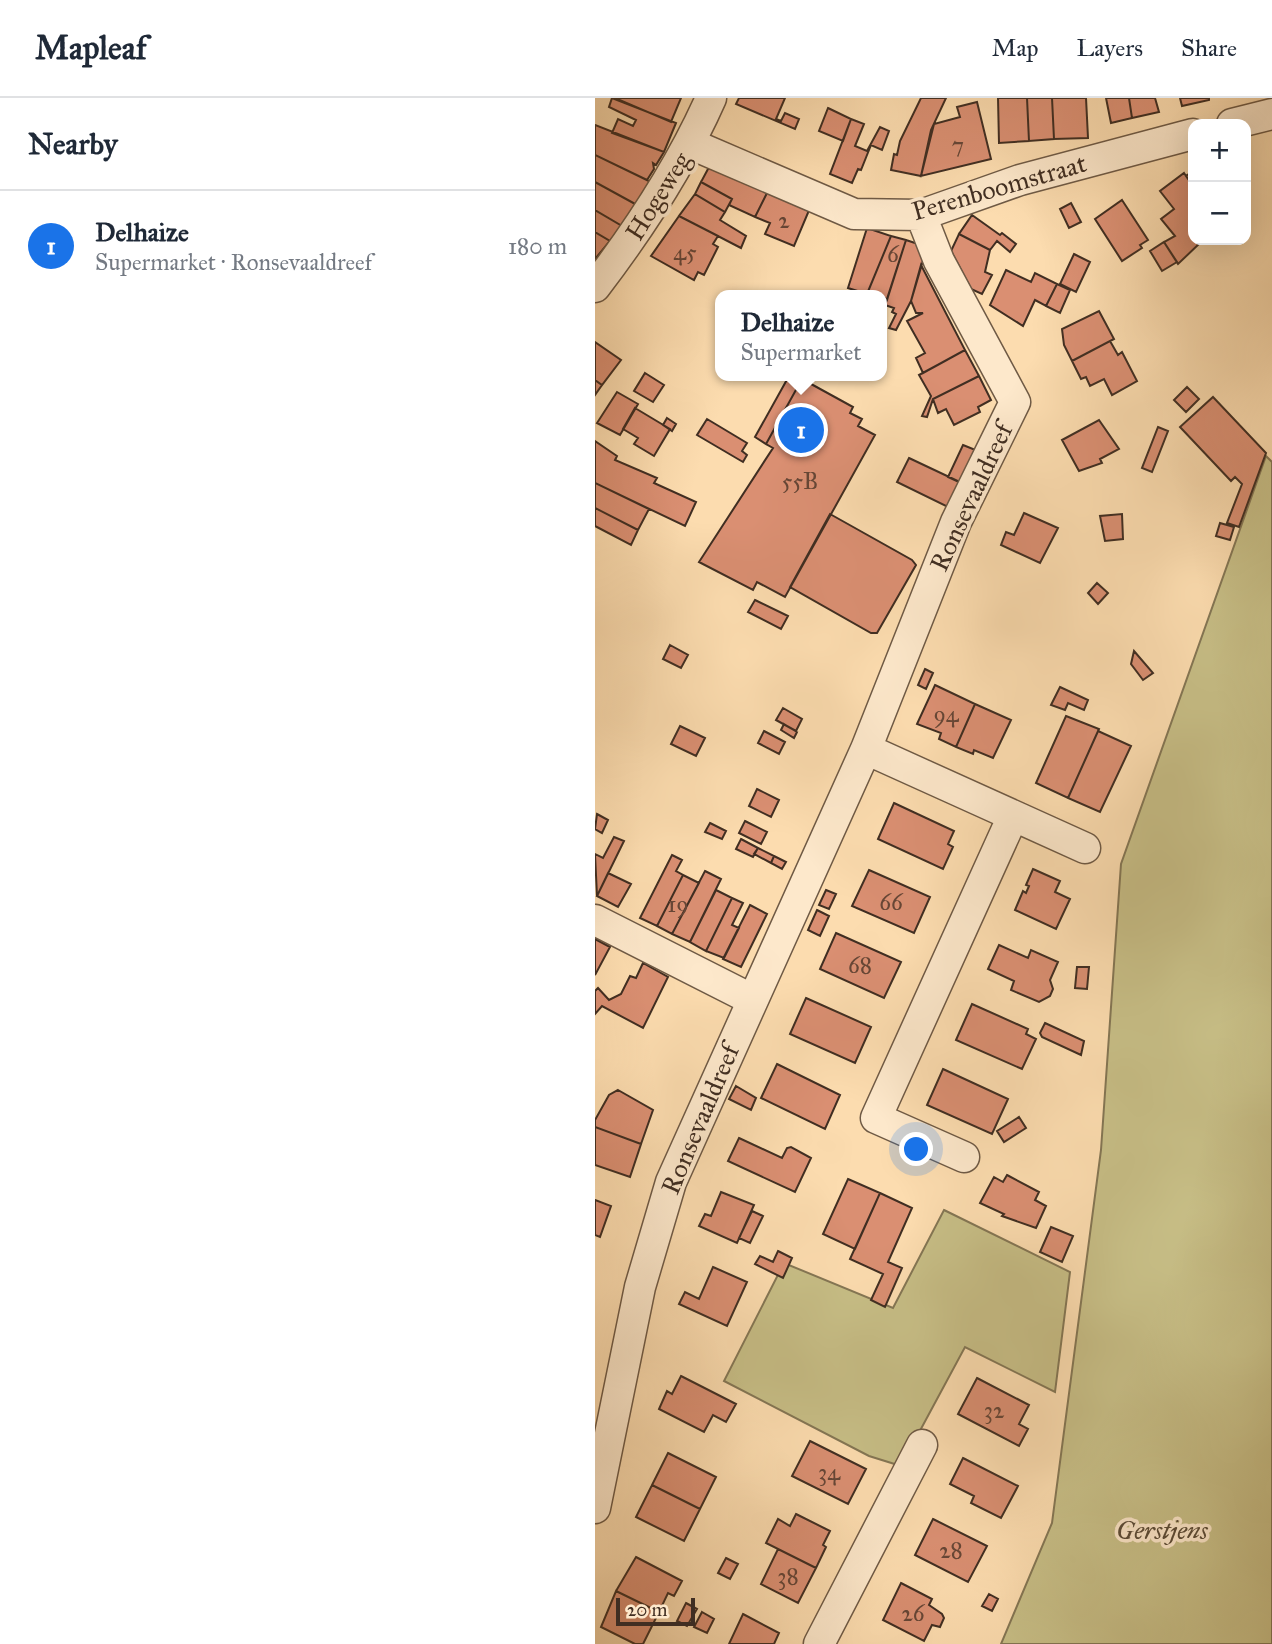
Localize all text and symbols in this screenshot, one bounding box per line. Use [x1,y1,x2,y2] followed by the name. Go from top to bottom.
[35,28,147,68] text: Mapleaf
[992,33,1039,63] text: Map
[1077,33,1143,63] text: Layers
[1181,33,1237,63] text: Share
[1188,119,1251,245] map controls
[1188,119,1251,182] button: +
[28,126,118,162] text: Nearby
[952,131,964,159] house number: 7
[618,145,698,246] street label: Hogeweg
[908,147,1090,227] street label: Perenboomstraat
[1188,182,1251,245] button: −
[778,206,790,234] house number: 2
[95,216,189,248] text: Delhaize
[46,232,56,260] text: 1
[508,232,567,260] text: 180 m
[673,238,697,266] house number: 45
[887,240,900,268] house number: 6
[95,248,372,276] text: Supermarket · Ronsevaaldreef
[715,290,887,381] popup
[741,306,834,338] text: Delhaize
[741,338,861,366] text: Supermarket
[778,404,824,456] pin: 1
[923,414,1021,576] street label: Ronsevaaldreef
[782,467,818,495] house number: 55B
[933,700,960,728] house number: 94
[879,888,904,916] house number: 66
[667,890,689,918] house number: 19
[848,951,872,979] house number: 68
[654,1035,748,1199] street label: Ronsevaaldreef
[899,1132,933,1166] your location
[984,1396,1005,1424] house number: 32
[818,1458,841,1486] house number: 34
[1116,1514,1208,1546] park label: Gerstjens
[939,1536,963,1564] house number: 28
[777,1562,799,1590] house number: 38
[616,1595,695,1627] scale bar
[627,1598,668,1621] text: 20 m
[901,1599,926,1627] house number: 26

